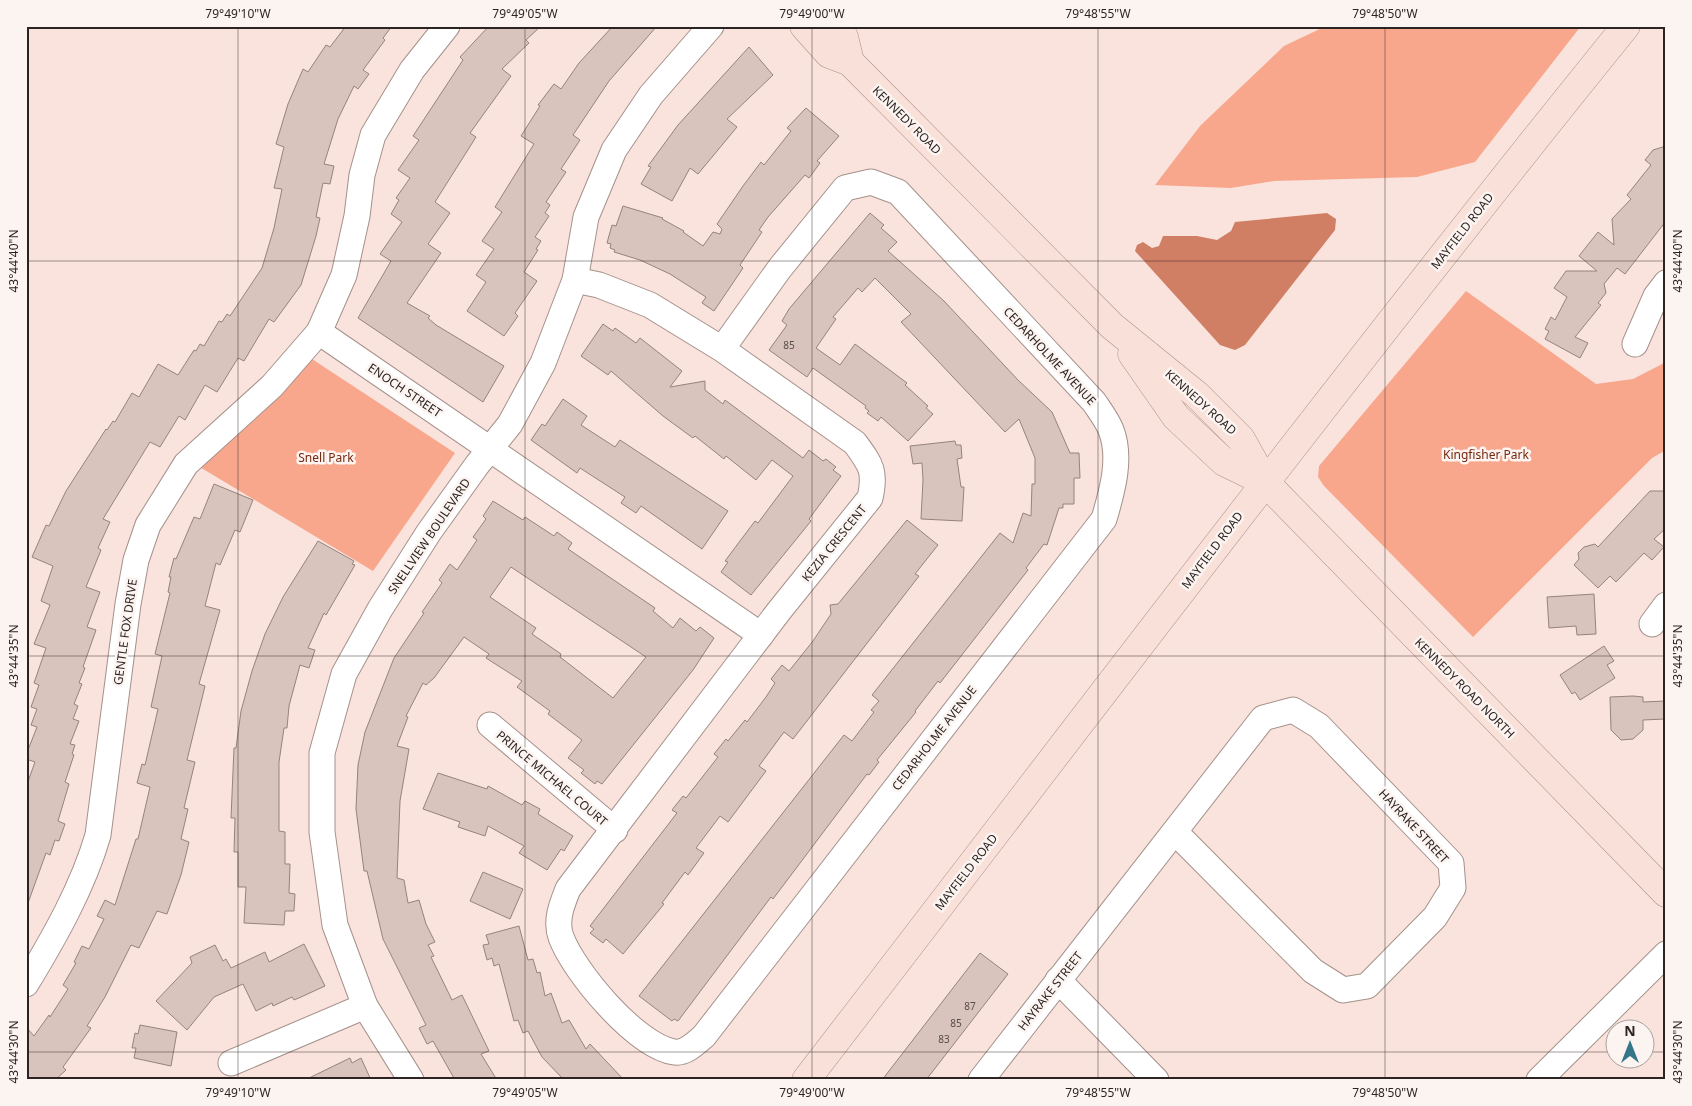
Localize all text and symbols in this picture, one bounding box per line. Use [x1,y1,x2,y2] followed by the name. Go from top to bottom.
[205,5,271,22] text: 79°49'10"W
[492,5,558,22] text: 79°49'05"W
[779,5,845,22] text: 79°49'00"W
[1065,5,1131,22] text: 79°48'55"W
[1352,5,1418,22] text: 79°48'50"W
[869,82,945,158] street label: KENNEDY ROAD
[1427,189,1497,273] street label: MAYFIELD ROAD
[5,229,22,293] text: 43°44'40"N
[1669,229,1686,293] text: 43°44'40"N
[1000,303,1100,409] street label: CEDARHOLME AVENUE
[783,338,795,352] house number: 85
[365,359,445,421] street label: ENOCH STREET
[1162,365,1241,439] street label: KENNEDY ROAD
[1443,446,1530,463] park label: Kingfisher Park
[298,449,354,466] park label: Snell Park
[384,474,474,597] street label: SNELLVIEW BOULEVARD
[798,501,870,585] street label: KEZIA CRESCENT
[1177,508,1247,592] street label: MAYFIELD ROAD
[109,578,141,686] street label: GENTLE FOX DRIVE
[5,624,22,688] text: 43°44'35"N
[1669,624,1686,688] text: 43°44'35"N
[1411,634,1519,742] street label: KENNEDY ROAD NORTH
[888,682,980,794] street label: CEDARHOLME AVENUE
[493,726,611,830] street label: PRINCE MICHAEL COURT
[1375,785,1453,867] street label: HAYRAKE STREET
[931,830,1001,914] street label: MAYFIELD ROAD
[1014,948,1086,1034] street label: HAYRAKE STREET
[964,999,976,1013] house number: 87
[950,1016,962,1030] house number: 85
[1604,1018,1654,1068] north arrow
[5,1020,22,1084] text: 43°44'30"N
[1669,1020,1686,1084] text: 43°44'30"N
[1624,1021,1636,1040] text: N
[938,1032,950,1046] house number: 83
[205,1084,271,1101] text: 79°49'10"W
[492,1084,558,1101] text: 79°49'05"W
[779,1084,845,1101] text: 79°49'00"W
[1065,1084,1131,1101] text: 79°48'55"W
[1352,1084,1418,1101] text: 79°48'50"W

